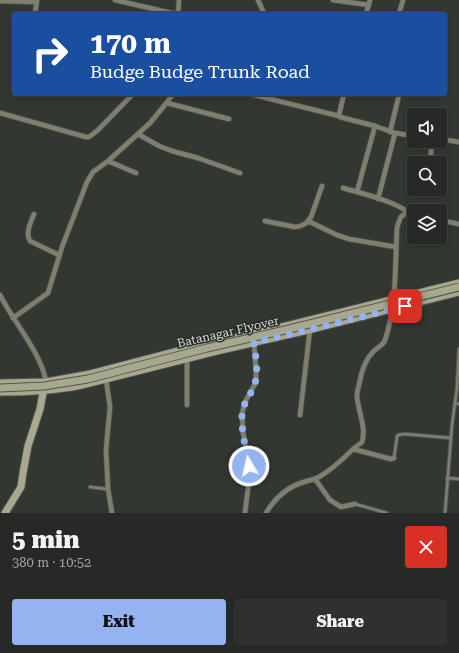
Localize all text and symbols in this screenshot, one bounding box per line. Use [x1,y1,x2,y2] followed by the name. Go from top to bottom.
[90,27,171,60] text: 170 m
[24,28,76,80] icon: right
[90,61,310,82] text: Budge Budge Trunk Road
[407,108,447,244] map controls
[407,108,447,148] button: sound
[407,156,447,196] button: search
[407,204,447,244] button: layers
[388,289,422,323] pin
[394,295,416,317] icon: arrive
[176,313,280,350] street label: Batanagar Flyover
[228,445,270,487] position arrow
[12,526,79,554] text: 5 min
[405,526,447,568] button: close
[12,555,91,570] text: 380 m · 10:52
[12,599,226,645] button: Exit
[234,599,447,645] button: Share

